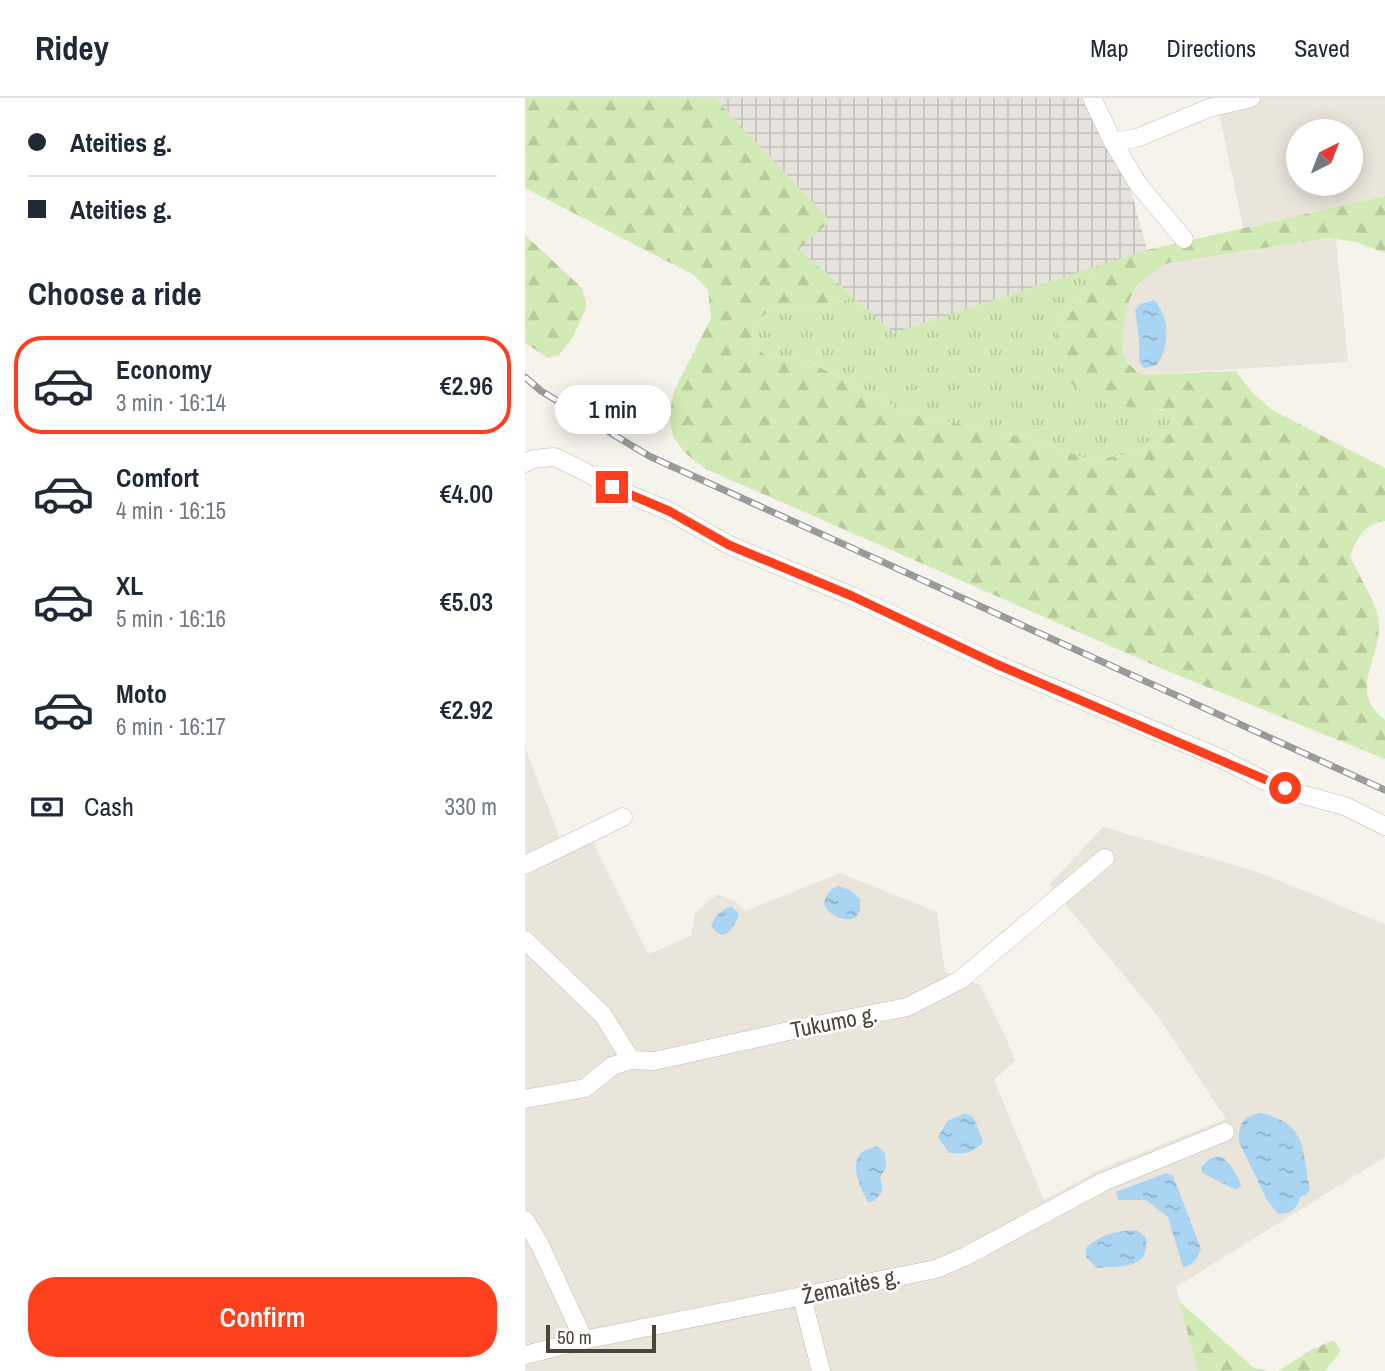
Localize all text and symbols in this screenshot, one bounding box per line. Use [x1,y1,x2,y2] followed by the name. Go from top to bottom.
[35,26,109,70] text: Ridey
[1090,32,1128,64] text: Map
[1166,32,1256,64] text: Directions
[1294,32,1350,64] text: Saved
[1286,119,1363,196] north arrow
[1286,119,1363,196] map controls
[70,125,172,160] text: Ateities g.
[70,192,172,227] text: Ateities g.
[28,272,202,315] text: Choose a ride
[116,352,212,387] text: Economy
[32,354,95,417] icon: car
[440,368,493,403] text: €2.96
[554,386,670,434] callout: 1 min
[116,387,226,418] text: 3 min · 16:14
[589,394,637,425] text: 1 min
[116,460,199,495] text: Comfort
[32,462,95,525] icon: car
[596,471,628,503] route end
[440,476,493,511] text: €4.00
[116,495,226,526] text: 4 min · 16:15
[116,568,143,603] text: XL
[32,570,95,633] icon: car
[440,584,493,619] text: €5.03
[116,603,226,634] text: 5 min · 16:16
[116,676,167,711] text: Moto
[32,678,95,741] icon: car
[440,692,493,727] text: €2.92
[116,711,226,742] text: 6 min · 16:17
[1269,772,1301,804] route start
[28,788,66,826] icon: cash
[84,789,134,824] text: Cash
[445,791,497,822] text: 330 m
[788,998,880,1045] street label: Tukumo g.
[799,1260,903,1311] street label: Žemaitės g.
[28,1277,497,1357] button: Confirm
[546,1322,656,1354] scale bar
[557,1324,592,1350] text: 50 m

